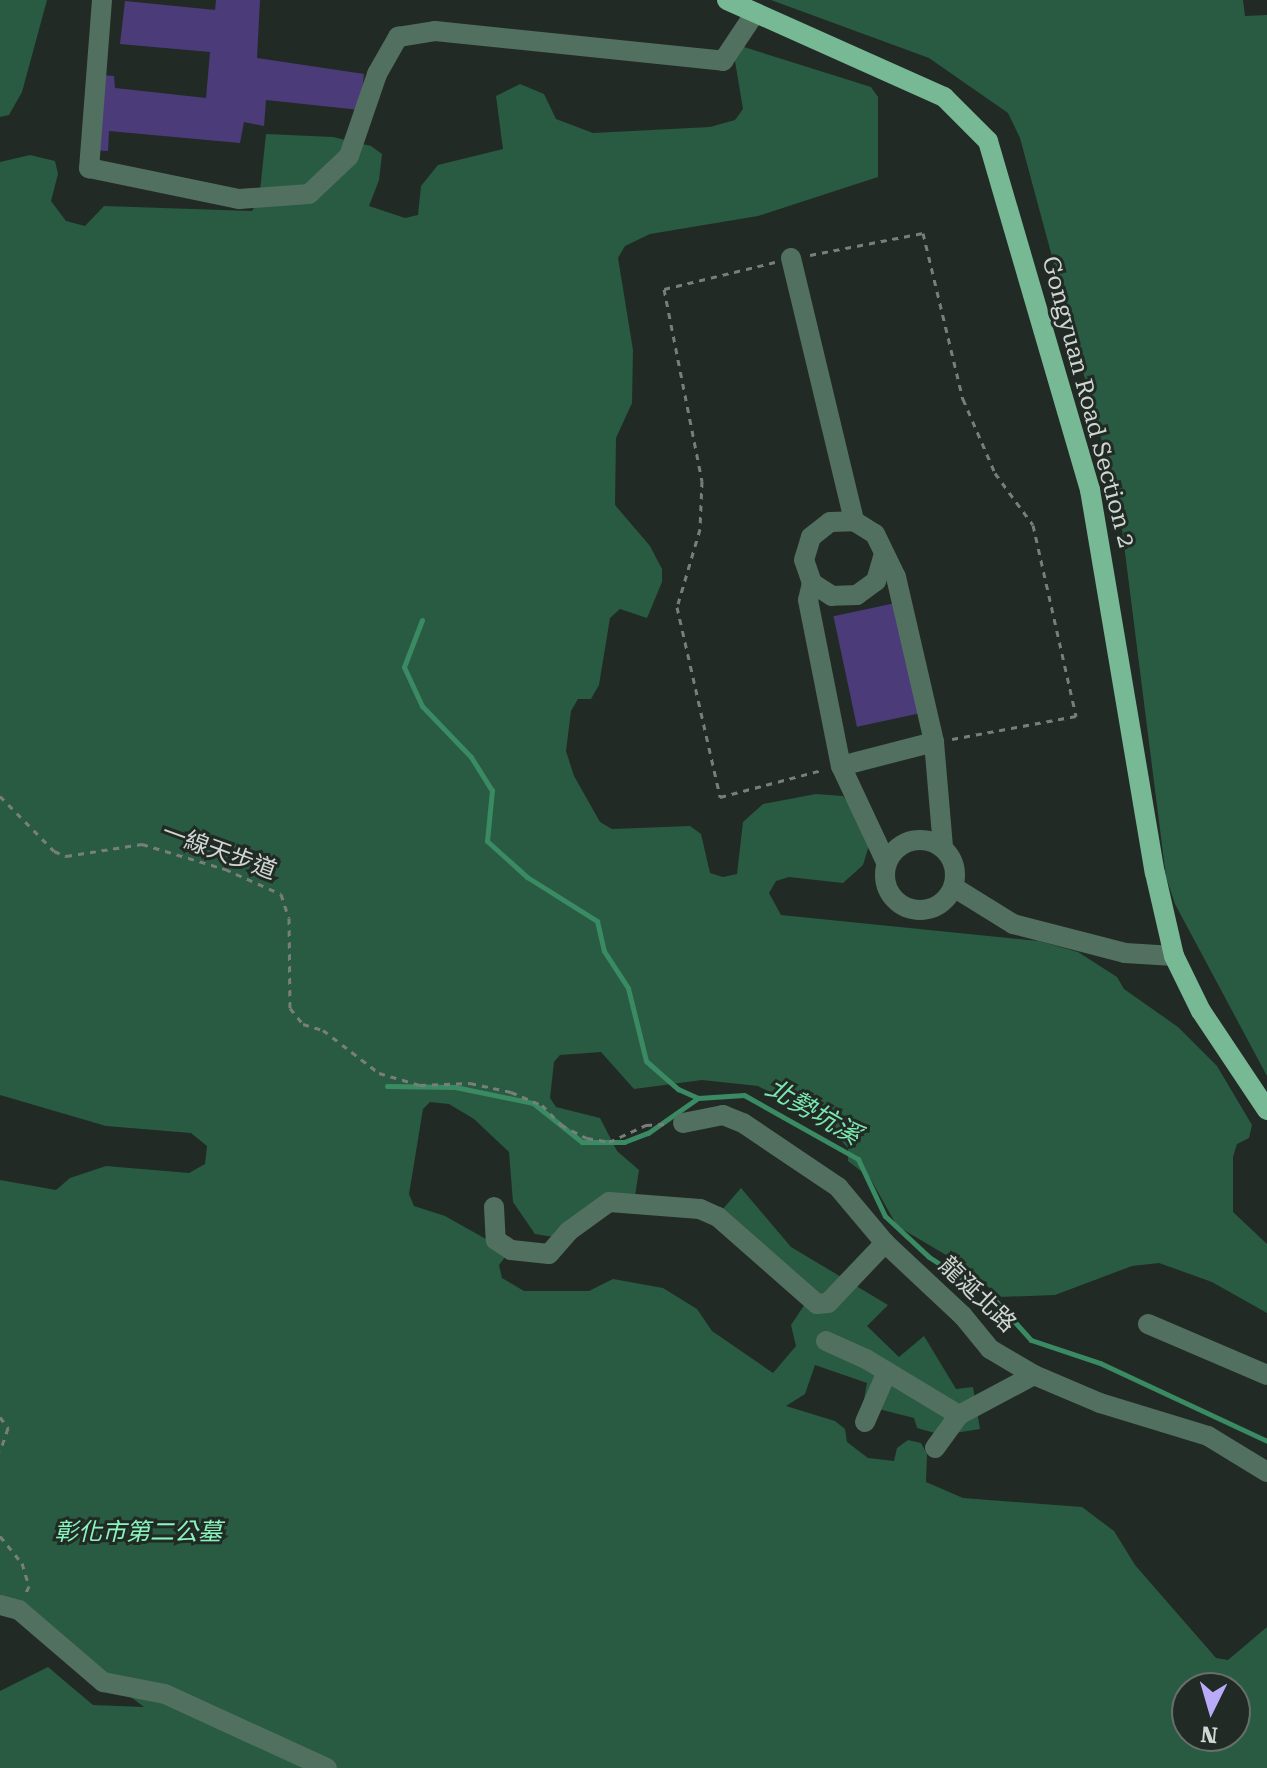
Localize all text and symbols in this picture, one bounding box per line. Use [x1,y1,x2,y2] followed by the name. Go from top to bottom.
[1035,253,1141,551] street label: Gongyuan Road Section 2
[158,818,280,886] street label: 一線天步道
[760,1072,866,1152] water label: 北勢坑溪
[932,1251,1022,1339] street label: 龍涎北路
[54,1519,222,1547] park label: 彰化市第二公墓
[1171,1672,1251,1752] north arrow
[1200,1721,1219,1748] text: N

